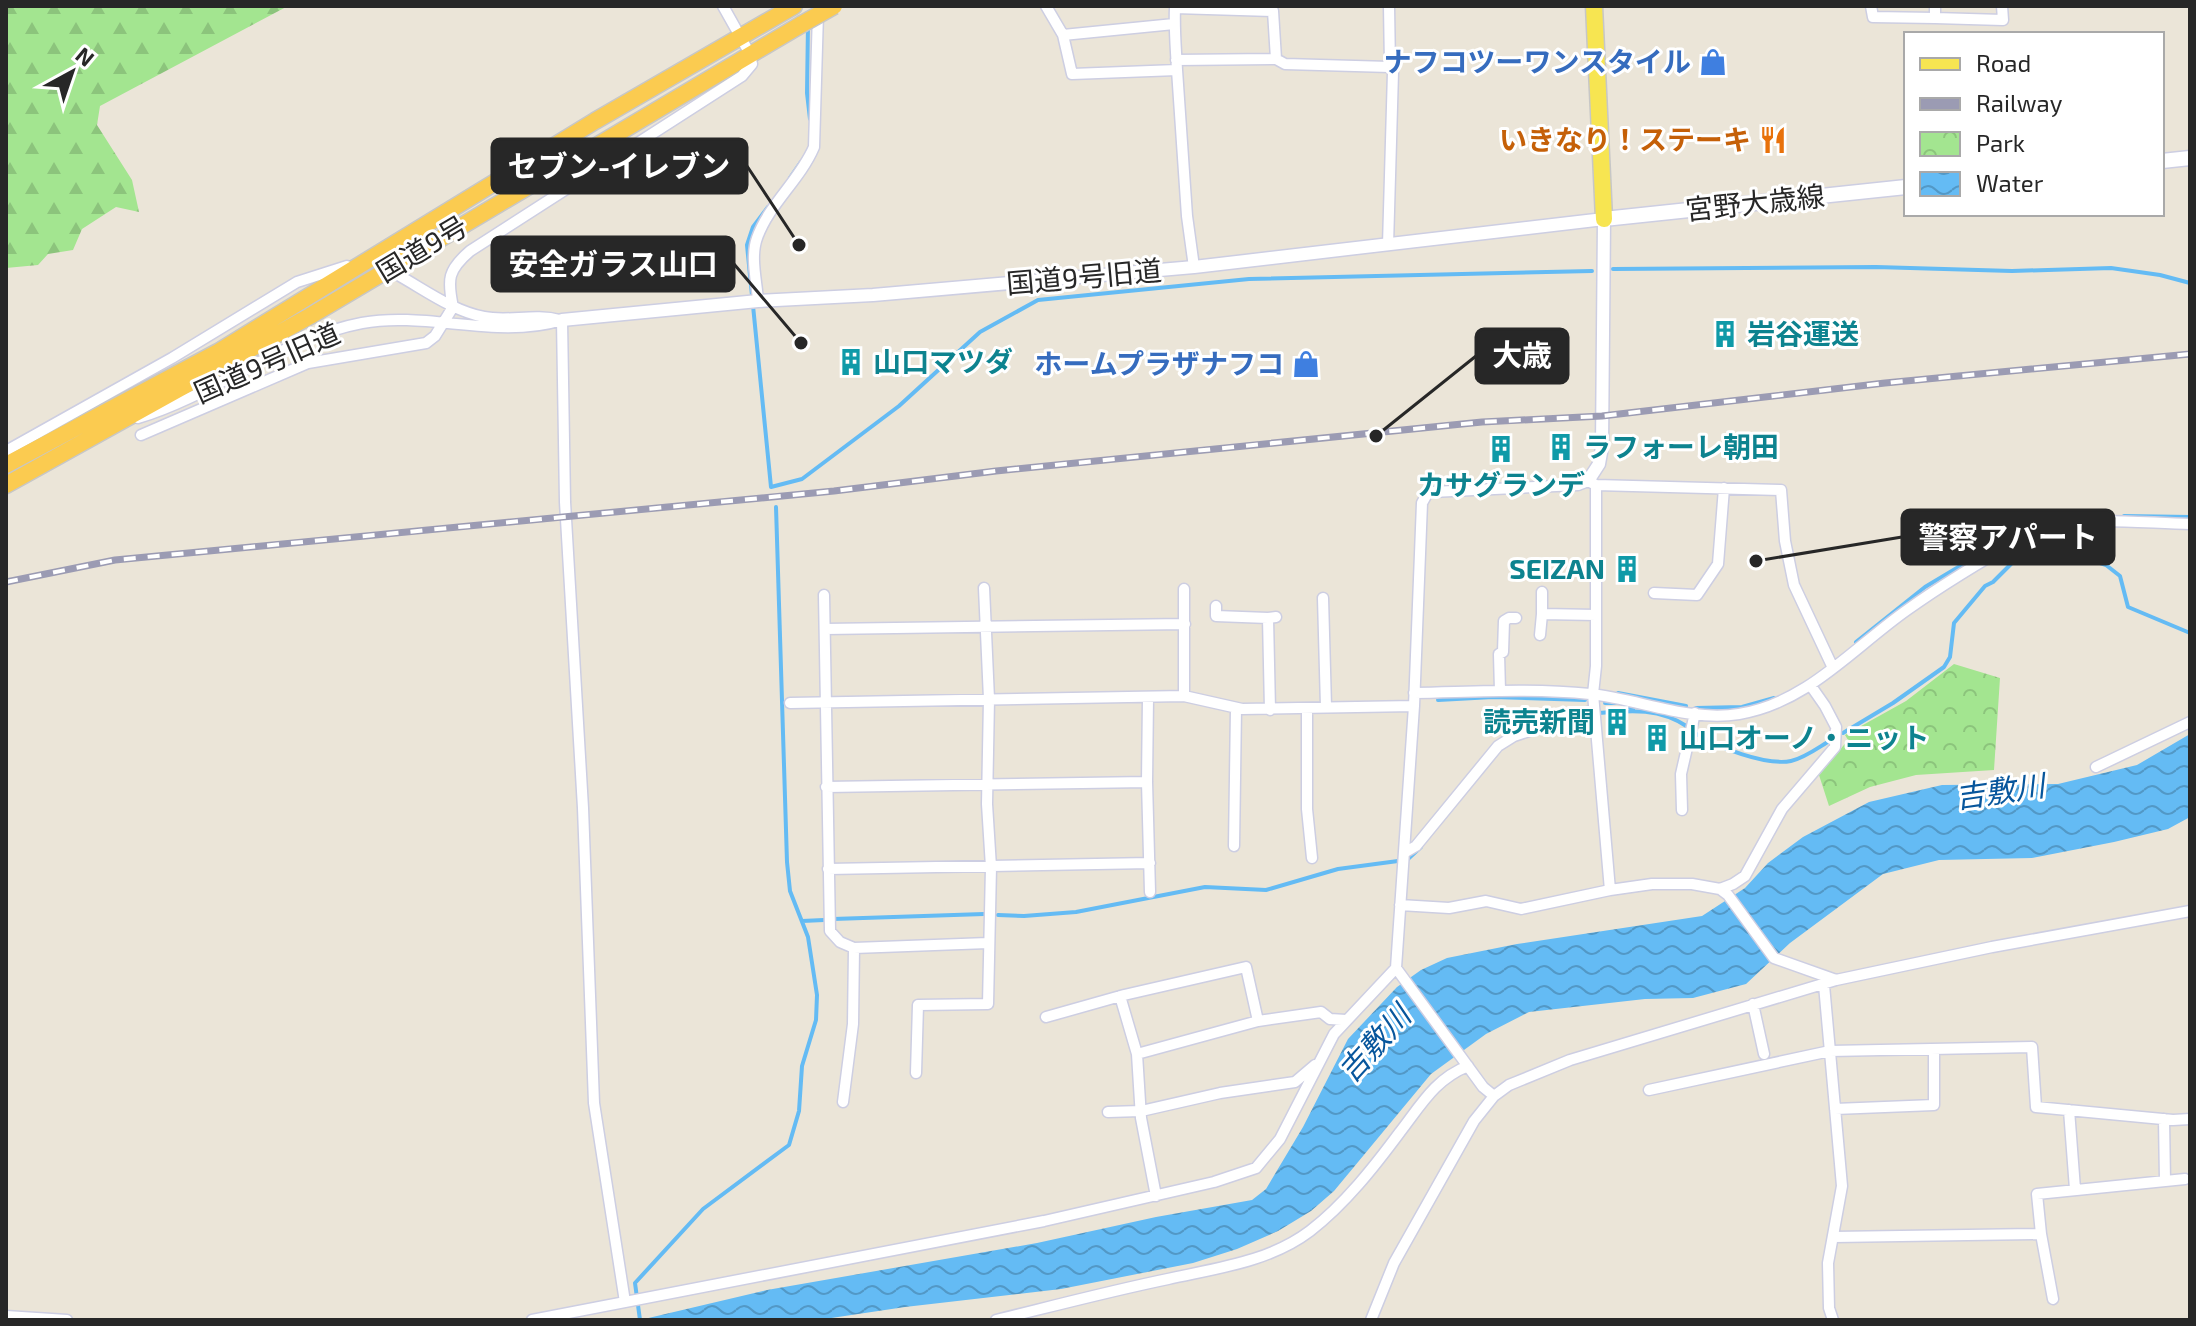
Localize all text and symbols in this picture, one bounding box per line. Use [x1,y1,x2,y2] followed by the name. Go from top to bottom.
[32,32,112,112] north arrow
[1904,32,2164,216] legend
[71,41,100,71] text: N
[1384,44,1691,78] place label: ナフコツーワンスタイル
[1698,47,1728,77] shop icon: ナフコツーワンスタイル
[1976,48,2031,77] text: Road
[1976,88,2063,117] text: Railway
[1499,122,1751,156] place label: いきなり！ステーキ
[1758,125,1788,155] restaurant icon: いきなり！ステーキ
[1976,128,2025,157] text: Park
[492,139,747,193] callout: セブン-イレブン
[508,147,730,183] text: セブン-イレブン
[1976,168,2044,197] text: Water
[1683,178,1826,226] street label: 宮野大歳線
[370,208,473,288] street label: 国道9号
[492,237,734,291] callout: 安全ガラス山口
[508,245,718,281] text: 安全ガラス山口
[1005,252,1163,300] street label: 国道9号旧道
[188,315,345,409] street label: 国道9号旧道
[1747,316,1859,350] place label: 岩谷運送
[1710,319,1740,349] building icon: 岩谷運送
[1476,329,1568,383] callout: 大歳
[1492,336,1552,372] text: 大歳
[873,344,1013,378] place label: 山口マツダ
[1035,346,1284,380] place label: ホームプラザナフコ
[836,347,866,377] building icon: 山口マツダ
[1291,349,1321,379] shop icon: ホームプラザナフコ
[1583,429,1779,463] place label: ラフォーレ朝田
[1546,432,1576,462] building icon: ラフォーレ朝田
[1486,434,1516,464] building icon: カサグランデ
[1417,467,1585,501] place label: カサグランデ
[1902,510,2114,564] callout: 警察アパート
[1918,518,2098,554] text: 警察アパート
[1509,551,1605,585] place label: SEIZAN
[1612,554,1642,584] building icon: SEIZAN
[1483,704,1595,738] place label: 読売新聞
[1602,707,1632,737] building icon: 読売新聞
[1679,720,1929,754] place label: 山口オーノ・ニット
[1642,723,1672,753] building icon: 山口オーノ・ニット
[1953,766,2050,814] water label: 吉敷川
[1330,995,1419,1088] water label: 吉敷川

